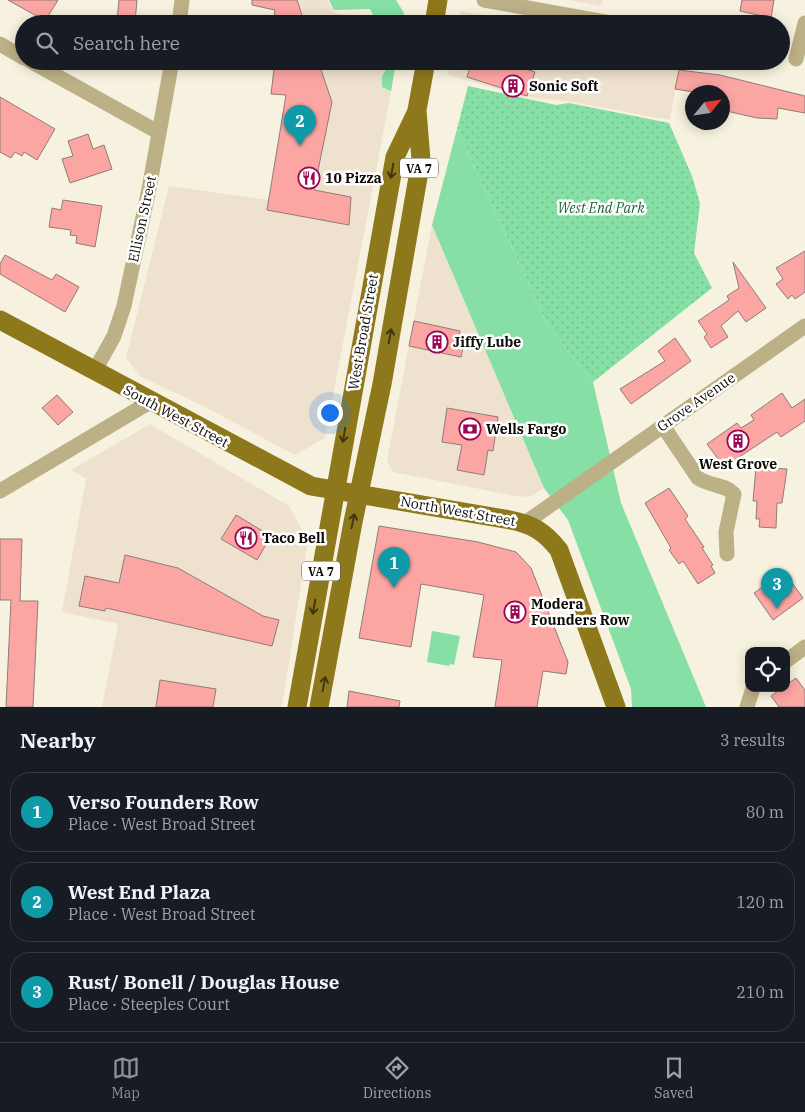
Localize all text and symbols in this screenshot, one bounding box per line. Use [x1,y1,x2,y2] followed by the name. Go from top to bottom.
[15,15,790,70] search box
[33,29,61,57] icon: search
[73,31,180,55] text: Search here
[501,74,525,98] building icon: Sonic Soft
[529,77,598,95] place label: Sonic Soft
[685,85,730,130] north arrow
[284,105,316,146] pin: 2
[400,158,438,178] road number: VA 7
[387,162,397,178] one-way arrow
[297,166,321,190] restaurant icon: 10 Pizza
[325,169,382,187] place label: 10 Pizza
[124,174,160,264] street label: Ellison Street
[557,199,645,217] park label: West End Park
[344,272,382,392] street label: West Broad Street
[386,329,396,345] one-way arrow
[425,330,449,354] building icon: Jiffy Lube
[453,333,521,351] place label: Jiffy Lube
[653,368,739,436] street label: Grove Avenue
[120,381,232,451] street label: South West Street
[317,400,343,426] your location
[458,417,482,441] bank icon: Wells Fargo
[486,420,566,438] place label: Wells Fargo
[339,427,349,443] one-way arrow
[726,429,750,453] building icon: West Grove
[699,455,777,473] place label: West Grove
[399,492,517,530] street label: North West Street
[349,513,358,529] one-way arrow
[234,526,258,550] restaurant icon: Taco Bell
[262,529,326,547] place label: Taco Bell
[378,547,410,588] pin: 1
[302,562,340,580] road number: VA 7
[761,568,793,609] pin: 3
[531,595,630,629] place label: Modera Founders Row
[309,599,319,615] one-way arrow
[503,600,527,624] building icon: Modera Founders Row
[745,647,790,692] map controls
[745,647,790,692] button: locate
[320,676,329,692] one-way arrow
[20,726,96,754] text: Nearby
[720,730,785,750] text: 3 results
[68,790,259,814] text: Verso Founders Row
[32,802,42,822] text: 1
[746,802,784,822] text: 80 m
[68,814,255,834] text: Place · West Broad Street
[68,880,211,904] text: West End Plaza
[32,892,42,912] text: 2
[736,892,784,912] text: 120 m
[68,904,255,924] text: Place · West Broad Street
[68,970,340,994] text: Rust/ Bonell / Douglas House
[32,982,42,1002] text: 3
[736,982,784,1002] text: 210 m
[68,994,230,1014] text: Place · Steeples Court
[112,1054,140,1102] tab: Map
[363,1054,431,1102] tab: Directions
[654,1054,693,1102] tab: Saved

